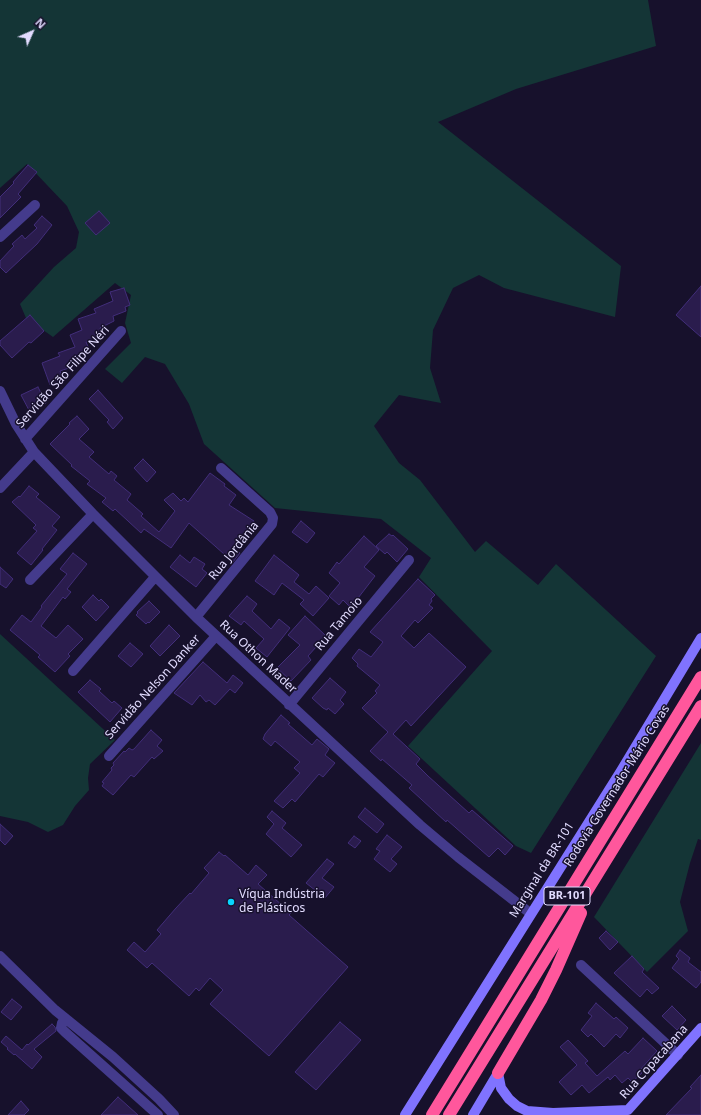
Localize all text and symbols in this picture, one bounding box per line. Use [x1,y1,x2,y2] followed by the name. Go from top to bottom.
[12,12,52,52] north arrow
[32,15,49,32] text: N
[13,323,113,431] street label: Servidão São Filipe Néri
[206,519,262,583] street label: Rua Jordânia
[312,594,366,654] street label: Rua Tamoio
[216,618,300,696] street label: Rua Othon Mader
[102,632,204,742] street label: Servidão Nelson Danker
[561,703,673,869] street label: Rodovia Governador Mário Covas
[507,819,577,921] street label: Marginal da BR-101
[544,887,590,905] road number: BR-101
[239,888,325,916] place label: Víqua Indústria de Plásticos
[226,897,236,907] marker: Víqua Indústria de Plásticos
[617,1022,691,1102] street label: Rua Copacabana

